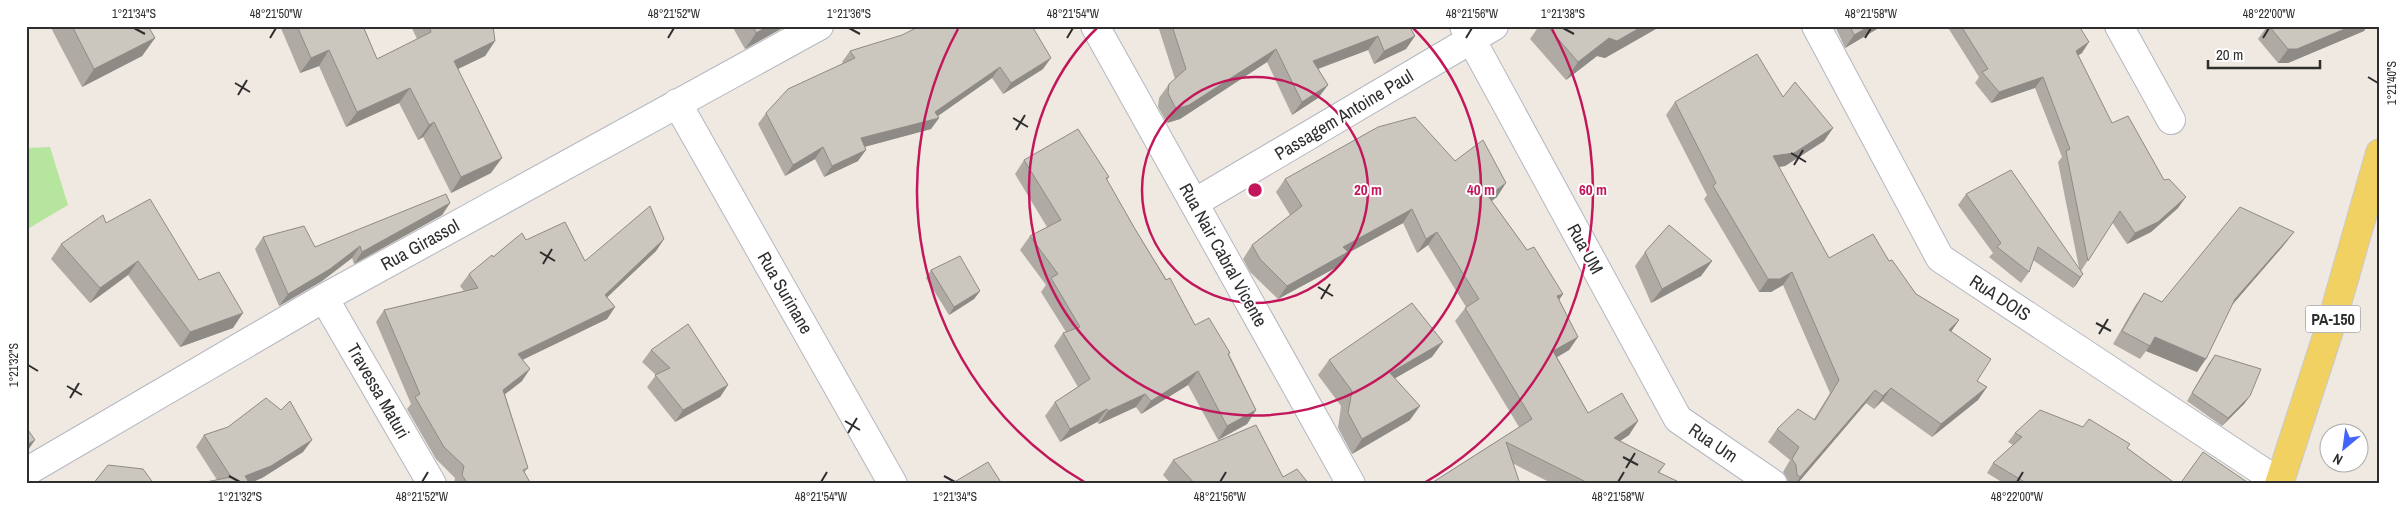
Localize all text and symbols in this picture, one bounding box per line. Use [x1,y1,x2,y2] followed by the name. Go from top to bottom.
[112,6,156,22] text: 1°21'34"S
[250,6,303,22] text: 48°21'50"W
[648,6,701,22] text: 48°21'52"W
[827,6,871,22] text: 1°21'36"S
[1047,6,1100,22] text: 48°21'54"W
[1446,6,1499,22] text: 48°21'56"W
[1541,6,1585,22] text: 1°21'38"S
[1845,6,1898,22] text: 48°21'58"W
[2243,6,2296,22] text: 48°22'00"W
[2208,38,2321,70] scale bar
[2216,44,2243,65] text: 20 m
[2384,61,2400,105] text: 1°21'40"S
[1270,63,1418,166] street label: Passagem Antoine Paul
[1174,178,1273,331] street label: Rua Nair Cabral Vicente
[1354,179,1382,200] text: 20 m
[1467,179,1495,200] text: 40 m
[1579,179,1607,200] text: 60 m
[1246,181,1264,199] centre of rings
[376,213,463,276] street label: Rua Girassol
[1561,219,1609,278] street label: Rua UM
[752,247,819,338] street label: Rua Surinane
[1965,269,2036,327] street label: RuA DOIS
[2306,306,2360,332] road number: PA-150
[341,339,416,443] street label: Travessa Maturi
[6,343,22,387] text: 1°21'32"S
[1684,417,1743,468] street label: Rua Um
[2318,422,2368,472] north arrow
[2330,449,2346,469] text: N
[218,489,262,505] text: 1°21'32"S
[396,489,449,505] text: 48°21'52"W
[795,489,848,505] text: 48°21'54"W
[933,489,977,505] text: 1°21'34"S
[1194,489,1247,505] text: 48°21'56"W
[1592,489,1645,505] text: 48°21'58"W
[1991,489,2044,505] text: 48°22'00"W

